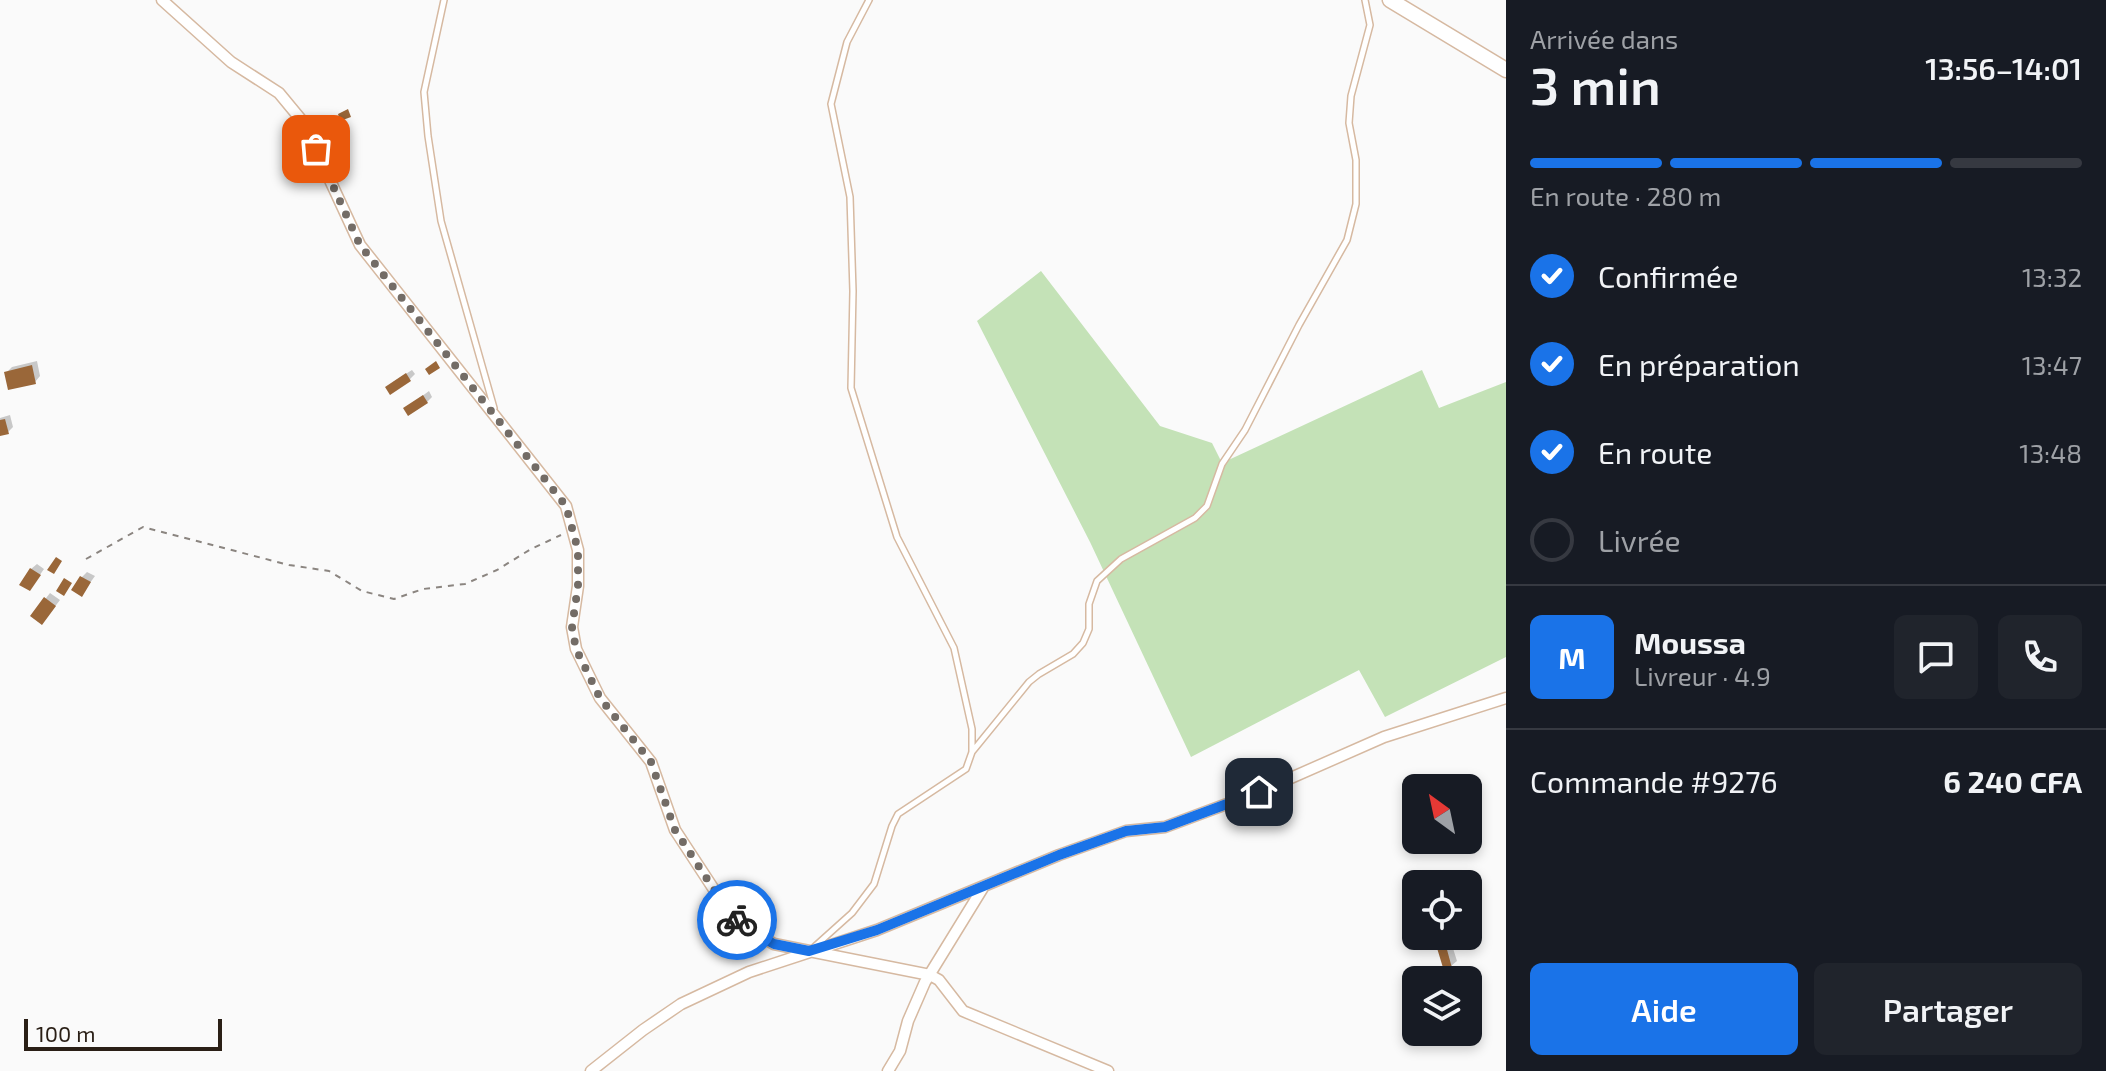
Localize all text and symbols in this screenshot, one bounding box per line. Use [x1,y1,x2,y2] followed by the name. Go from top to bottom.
[1530,23,1678,54] text: Arrivée dans
[1925,50,2082,86] text: 13:56–14:01
[1530,53,1661,115] text: 3 min
[282,115,350,183] pin
[294,127,338,171] icon: bag
[1530,180,1721,211] text: En route · 280 m
[1530,254,1574,298] icon: check
[1598,258,1738,294] text: Confirmée
[2022,261,2082,292] text: 13:32
[1530,342,1574,386] icon: check
[1598,346,1800,382] text: En préparation
[2022,349,2082,380] text: 13:47
[1530,430,1574,474] icon: check
[1598,434,1712,470] text: En route
[2019,437,2082,468] text: 13:48
[1598,522,1681,558] text: Livrée
[1894,615,1978,699] button: chat
[1998,615,2082,699] button: phone
[1634,624,1746,660] text: Moussa
[1558,639,1586,675] text: M
[1634,660,1771,691] text: Livreur · 4.9
[1225,758,1293,826] pin
[1530,763,1778,799] text: Commande #9276
[1943,763,2082,799] text: 6 240 CFA
[1237,770,1281,814] icon: home
[1402,774,1482,854] north arrow
[1402,774,1482,1046] map controls
[1402,870,1482,950] button: locate
[697,880,777,960] courier
[715,898,759,942] icon: bike
[1530,963,1798,1055] button: Aide
[1814,963,2082,1055] button: Partager
[1402,966,1482,1046] button: layers
[24,1015,222,1051] scale bar
[36,1020,95,1046] text: 100 m

